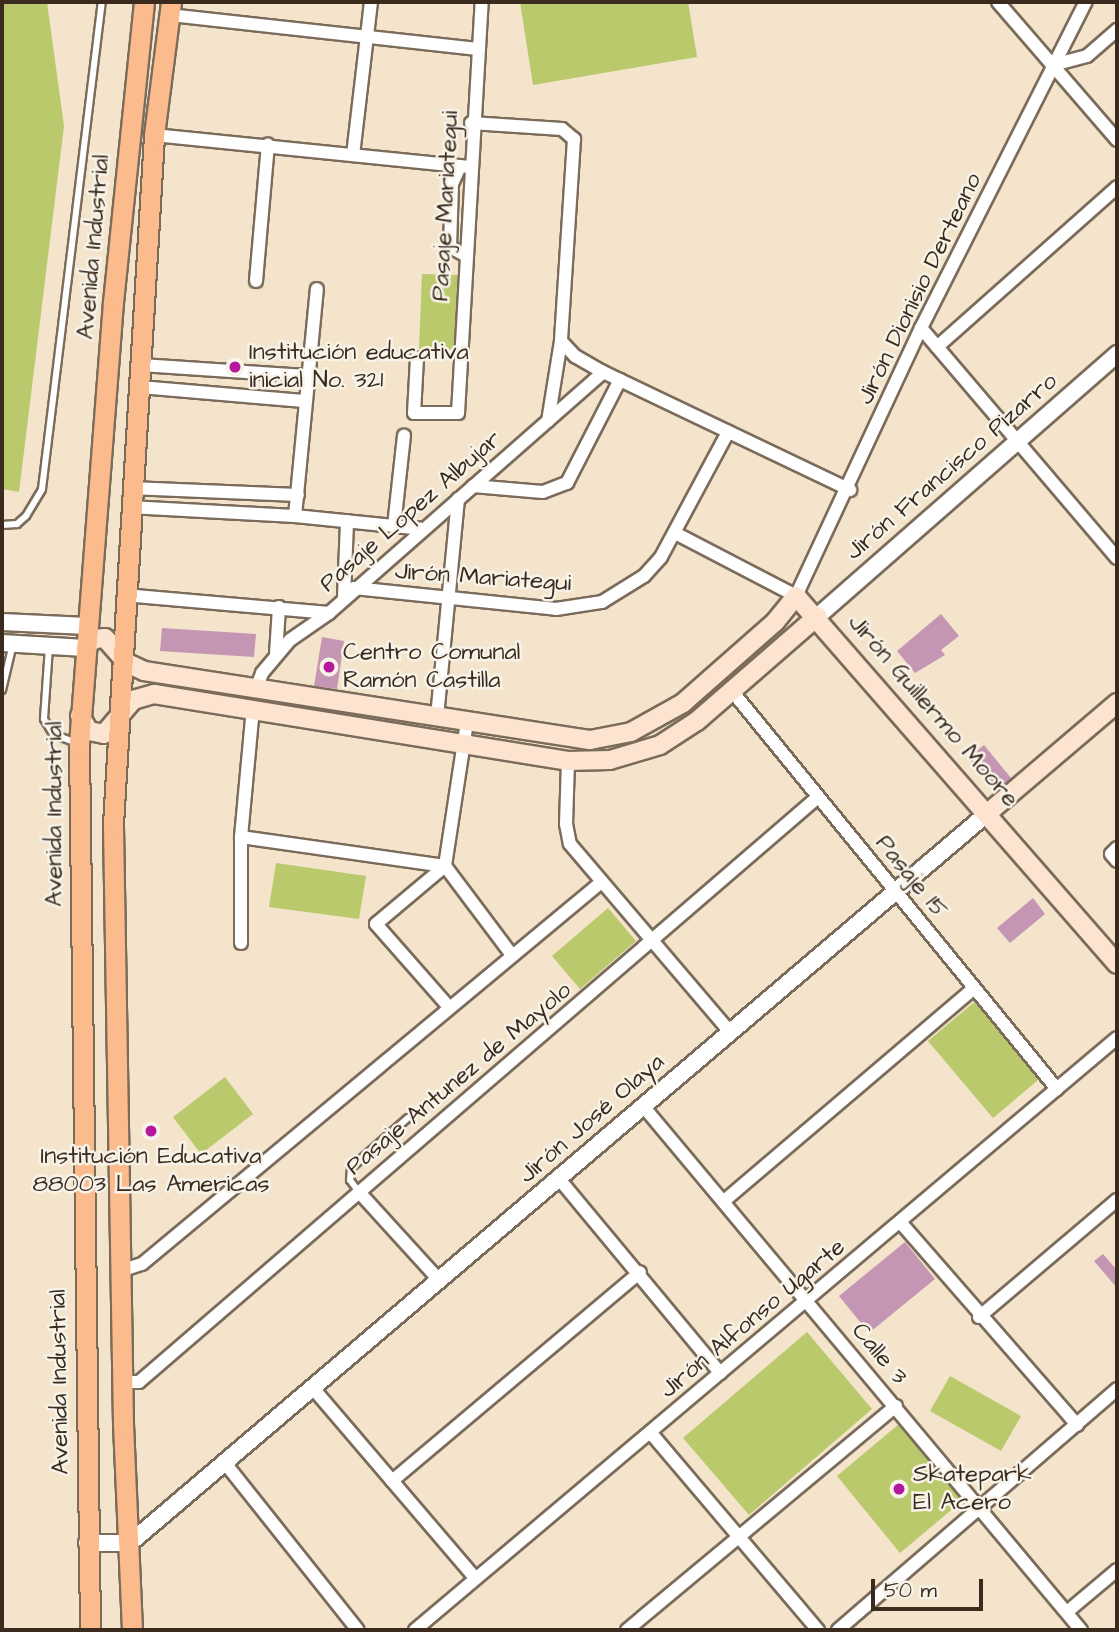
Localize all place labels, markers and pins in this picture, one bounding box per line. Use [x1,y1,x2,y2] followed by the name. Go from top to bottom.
[249,339,469,395] place label: Institución educativa inicial No. 321
[227,359,243,375] marker: Institución educativa inicial No. 321
[343,639,520,695] place label: Centro Comunal Ramón Castilla
[321,659,337,675] marker: Centro Comunal Ramón Castilla
[143,1123,159,1139] marker: Institución Educativa 88003 Las Americas
[32,1143,270,1199] place label: Institución Educativa 88003 Las Americas
[913,1461,1032,1517] place label: Skatepark El Acero
[891,1481,907,1497] marker: Skatepark El Acero

